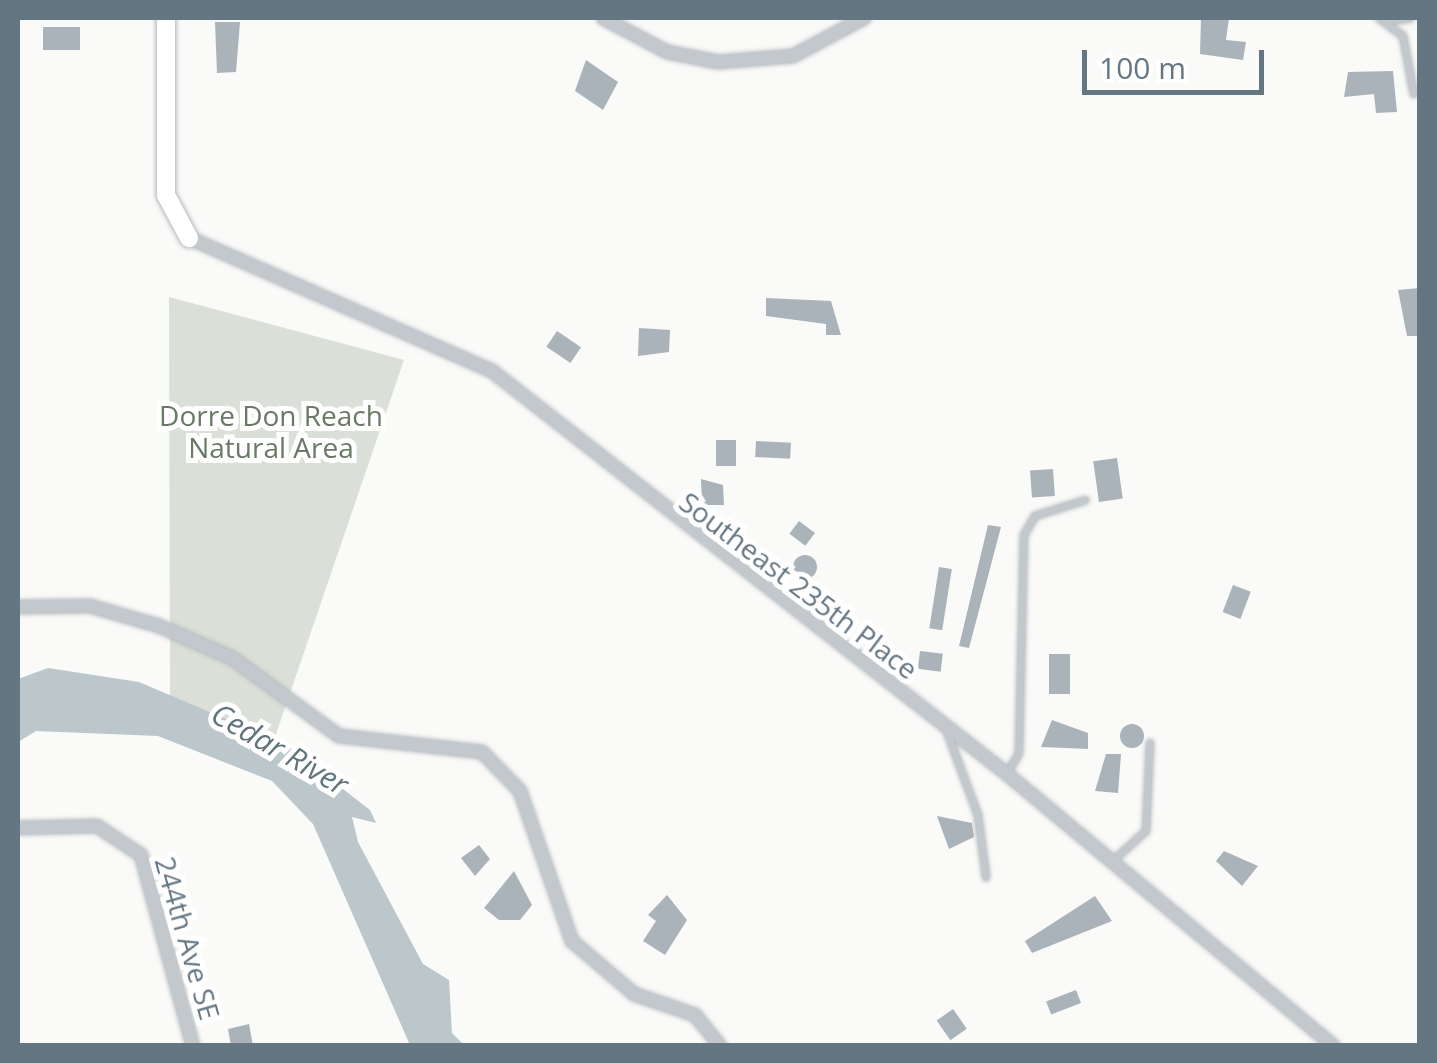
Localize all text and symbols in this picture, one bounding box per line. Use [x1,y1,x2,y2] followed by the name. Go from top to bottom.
[1087,30,1270,92] scale bar
[1099,47,1186,88] text: 100 m
[159,398,383,464] park label: Dorre Don Reach Natural Area
[673,484,925,686] street label: Southeast 235th Place
[205,695,355,803] water label: Cedar River
[149,853,227,1023] street label: 244th Ave SE

